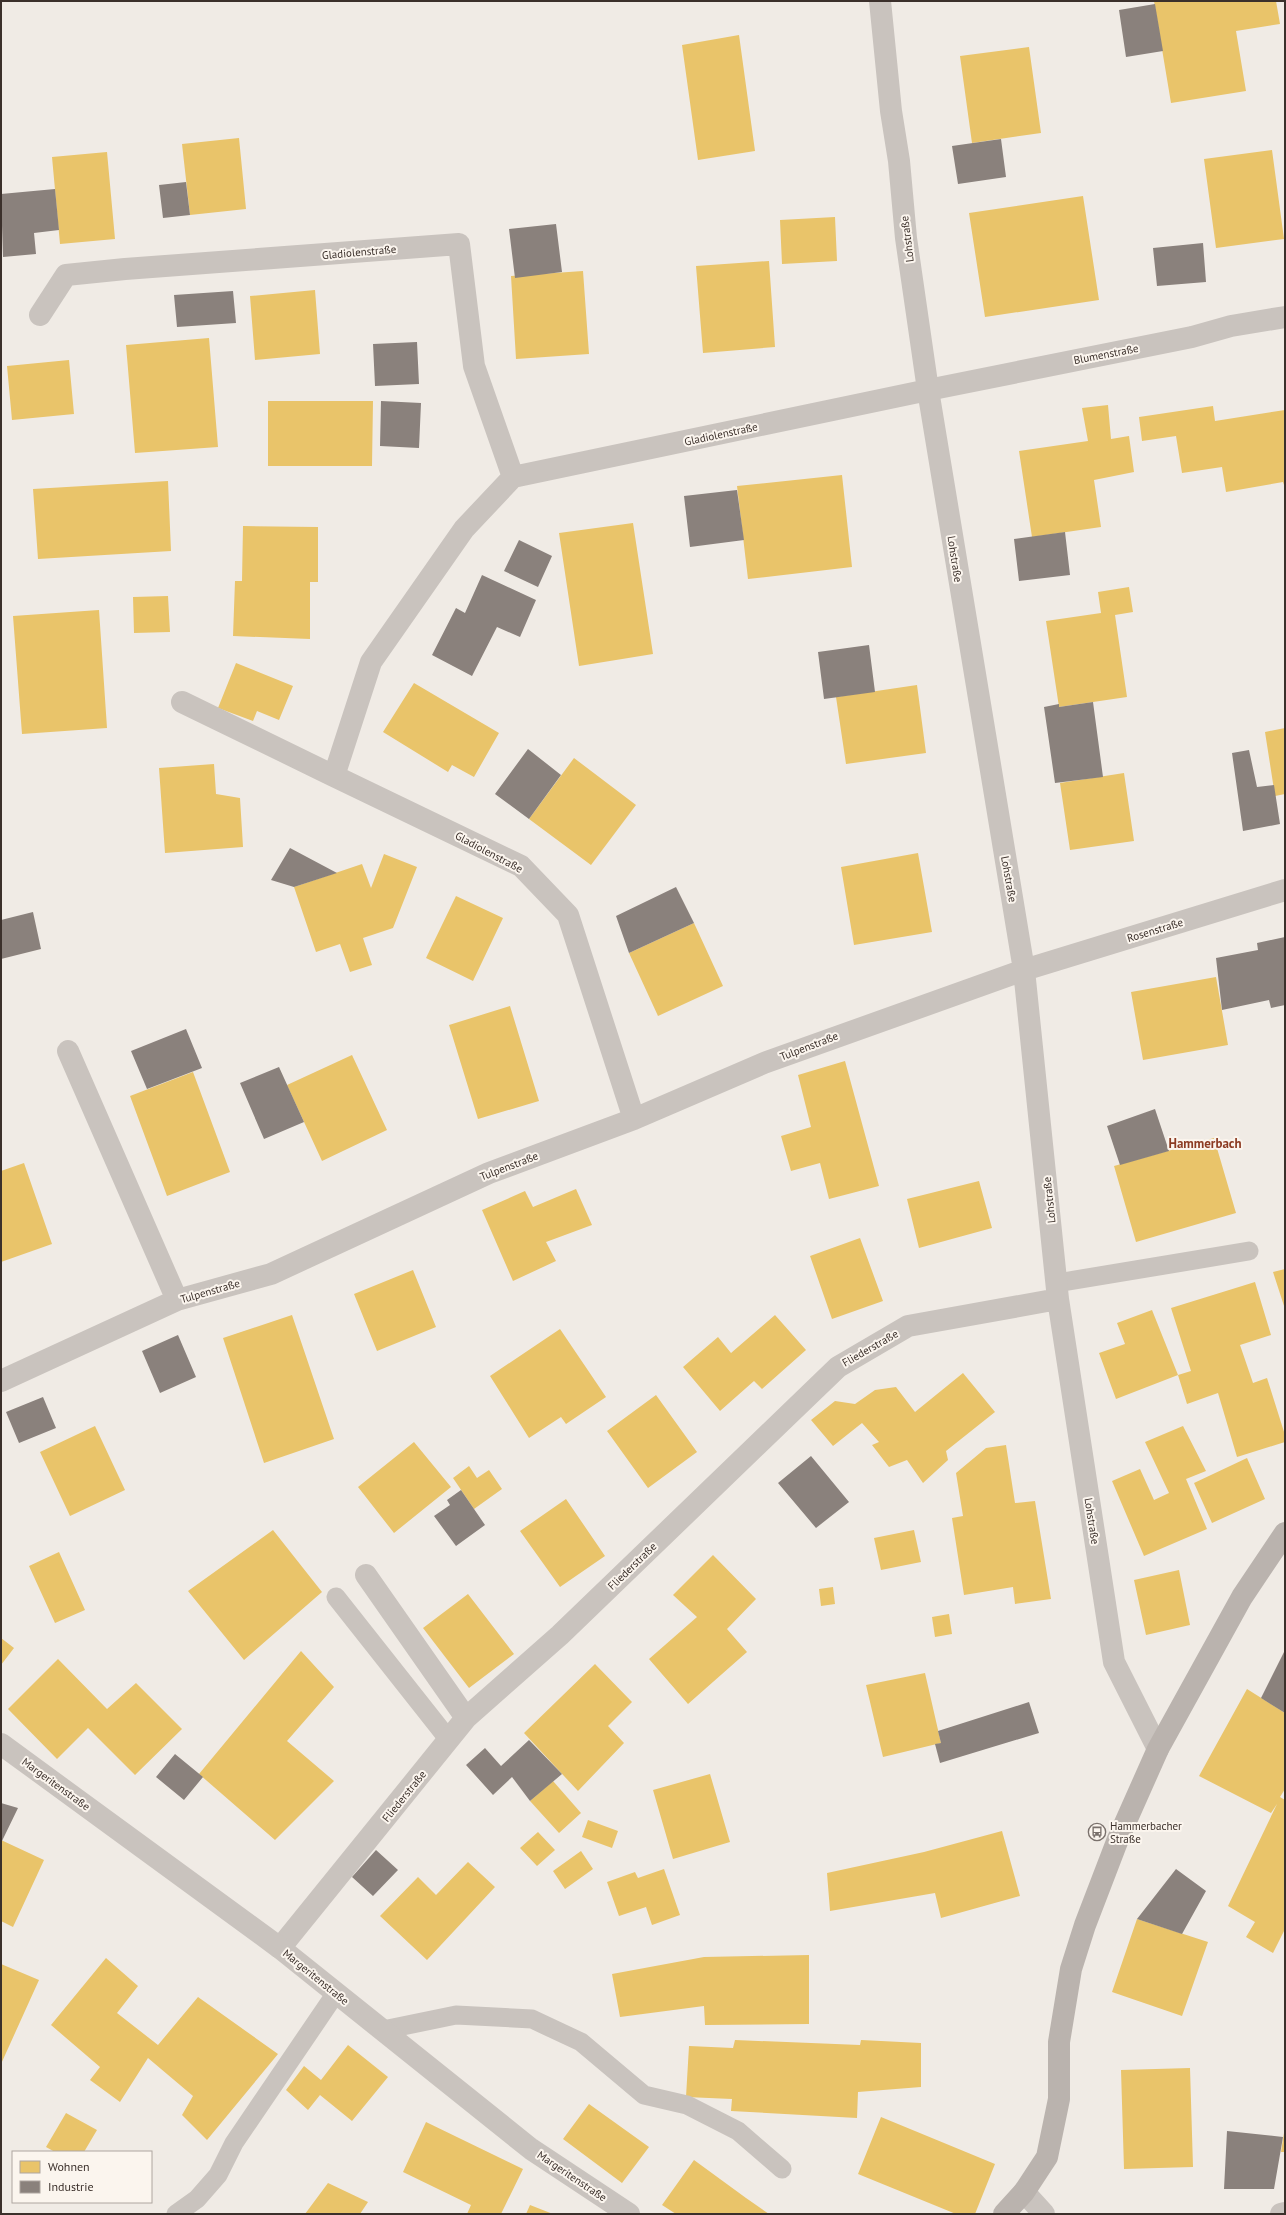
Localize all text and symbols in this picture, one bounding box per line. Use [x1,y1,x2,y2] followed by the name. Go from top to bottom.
[897,215,917,263] street label: Lohstraße
[321,242,397,262] street label: Gladiolenstraße
[1072,341,1140,367] street label: Blumenstraße
[683,419,759,449] street label: Gladiolenstraße
[944,535,966,584] street label: Lohstraße
[453,828,526,876] street label: Gladiolenstraße
[998,855,1020,904] street label: Lohstraße
[1125,915,1185,945] street label: Rosenstraße
[778,1028,841,1064] street label: Tulpenstraße
[1168,1135,1242,1152] district label: Hammerbach
[478,1148,541,1184] street label: Tulpenstraße
[1040,1176,1058,1224] street label: Lohstraße
[179,1276,242,1306] street label: Tulpenstraße
[840,1326,901,1370] street label: Fliederstraße
[1081,1497,1103,1546] street label: Lohstraße
[605,1539,660,1593] street label: Fliederstraße
[19,1755,93,1814] street label: Margeritenstraße
[379,1767,429,1825] street label: Fliederstraße
[1110,1819,1182,1846] place label: Hammerbacher Straße
[1087,1822,1107,1842] bus stop icon: Hammerbacher Straße
[280,1946,352,2008] street label: Margeritenstraße
[535,2148,610,2205] street label: Margeritenstraße
[12,2151,152,2203] legend
[48,2159,90,2174] text: Wohnen
[48,2179,94,2194] text: Industrie

